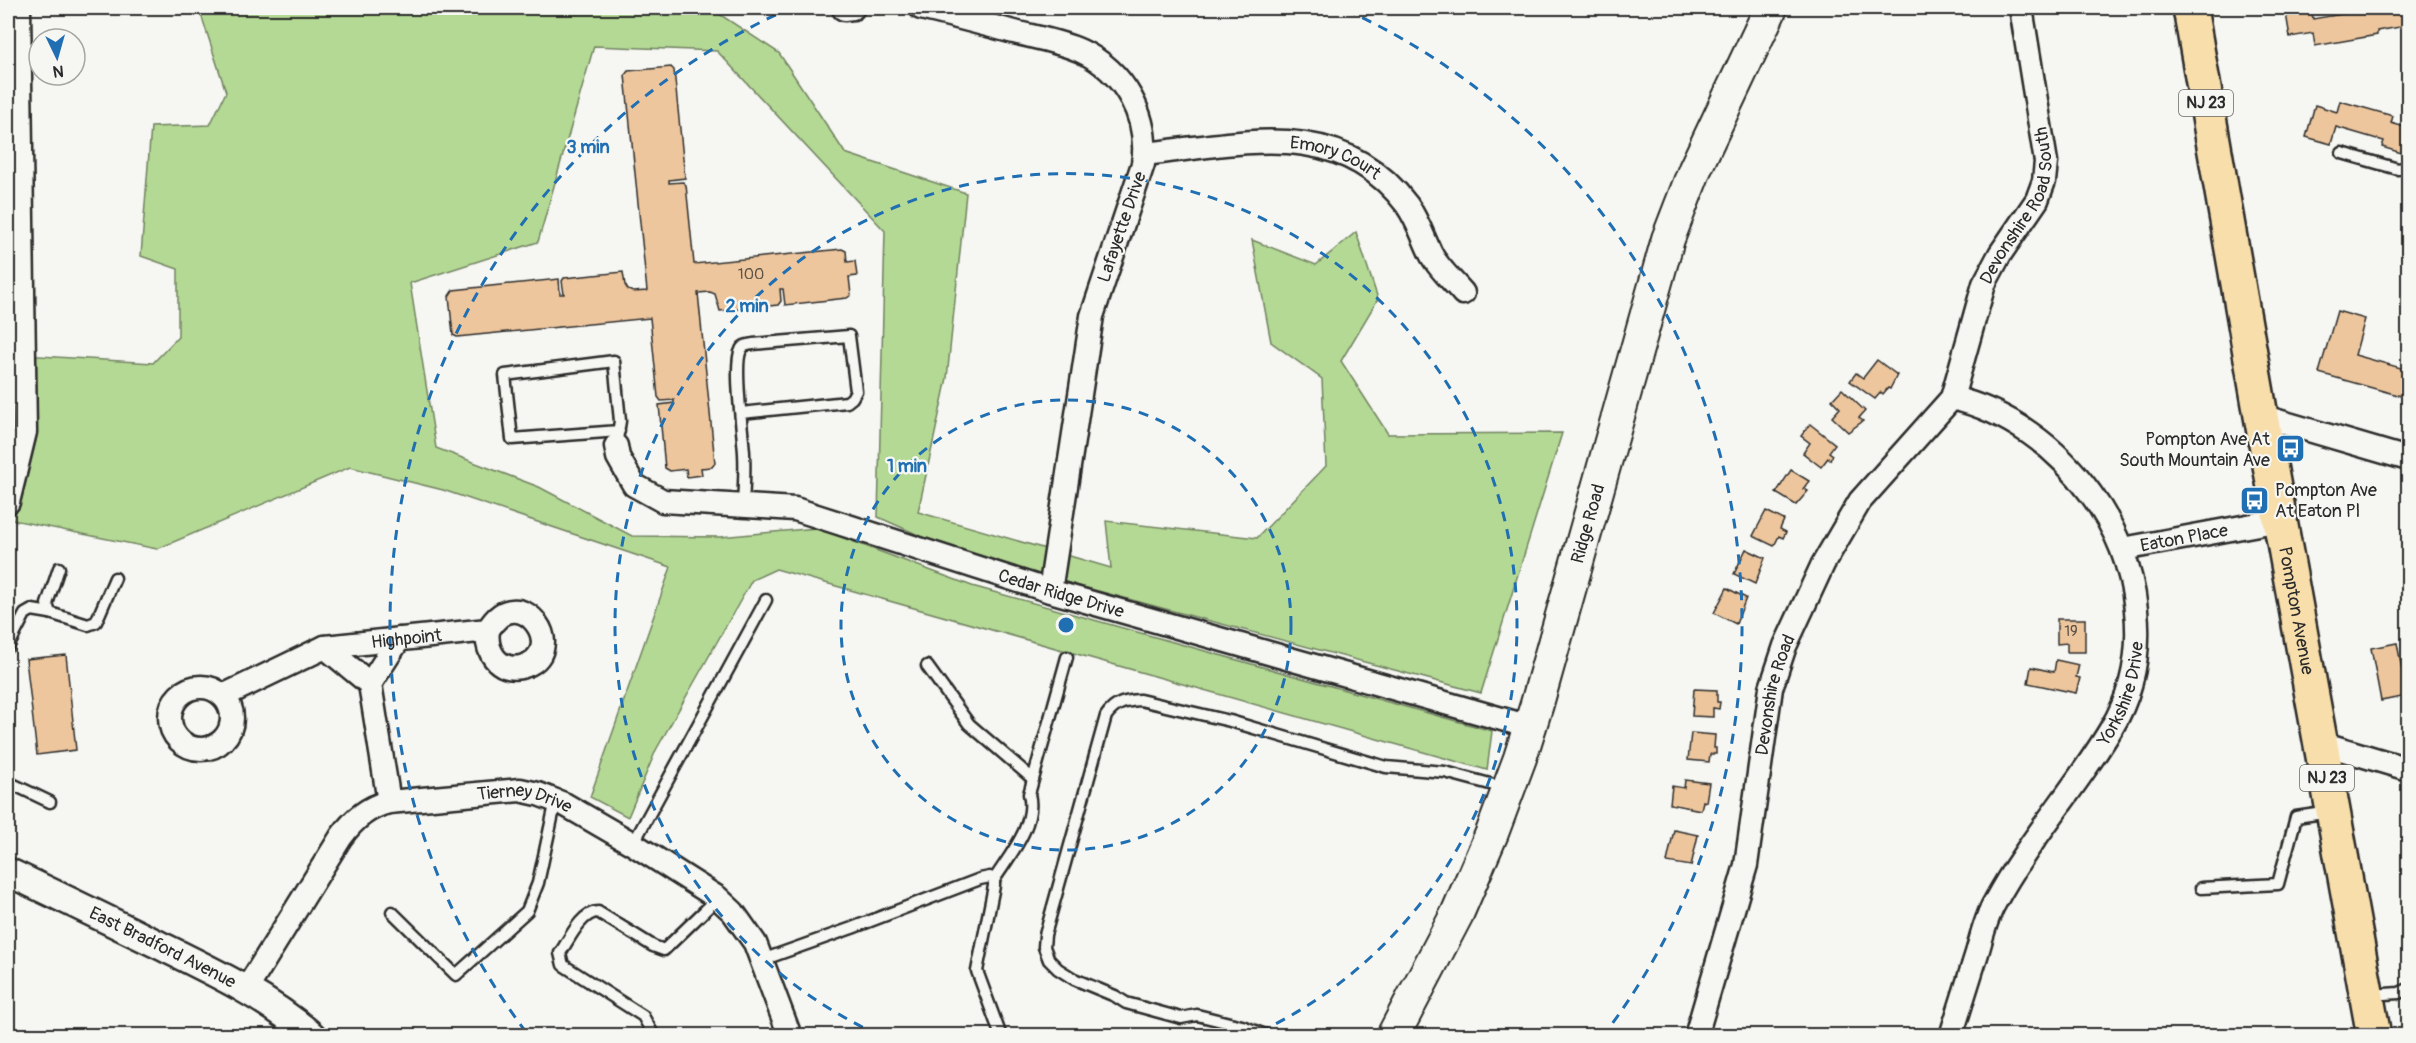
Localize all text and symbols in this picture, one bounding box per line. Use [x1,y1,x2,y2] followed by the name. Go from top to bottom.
[27,27,87,87] north arrow
[52,61,64,81] text: N
[2179,90,2233,116] road number: NJ 23
[1975,125,2058,288] street label: Devonshire Road South
[1289,131,1387,185] street label: Emory Court
[566,136,610,159] text: 3 min
[1092,168,1152,285] street label: Lafayette Drive
[738,265,764,284] house number: 100
[725,295,769,318] text: 2 min
[2119,428,2271,472] place label: Pompton Ave At South Mountain Ave
[2275,433,2307,465] bus stop icon: Pompton Ave At South Mountain Ave
[887,455,927,478] text: 1 min
[2275,479,2377,523] place label: Pompton Ave At Eaton Pl
[1566,481,1610,566] street label: Ridge Road
[2238,484,2270,516] bus stop icon: Pompton Ave At Eaton Pl
[2138,518,2230,557] street label: Eaton Place
[2274,545,2319,677] street label: Pompton Avenue
[995,564,1127,623] street label: Cedar Ridge Drive
[1056,615,1076,635] centre of rings
[2064,622,2078,641] house number: 19
[370,623,444,654] street label: Highpoint
[1750,631,1800,757] street label: Devonshire Road
[2092,641,2148,751] street label: Yorkshire Drive
[2300,765,2354,791] road number: NJ 23
[476,778,577,818] street label: Tierney Drive
[86,901,240,993] street label: East Bradford Avenue

